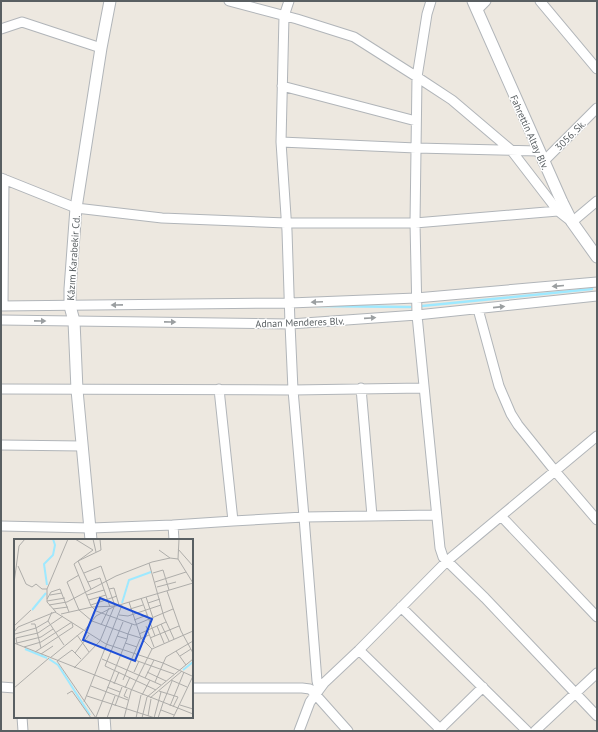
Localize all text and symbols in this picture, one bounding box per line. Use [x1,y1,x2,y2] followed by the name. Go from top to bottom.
[507,93,552,172] street label: Fahrettin Altay Blv.
[552,117,588,153] street label: 3056. Sk.
[64,215,83,301] street label: Kâzım Karabekir Cd.
[552,282,564,289] one-way arrow
[311,299,323,306] one-way arrow
[111,302,123,309] one-way arrow
[493,303,505,310] one-way arrow
[255,314,345,331] street label: Adnan Menderes Blv.
[364,315,376,322] one-way arrow
[34,318,47,324] one-way arrow
[164,319,176,326] one-way arrow
[14,539,193,718] inset map

